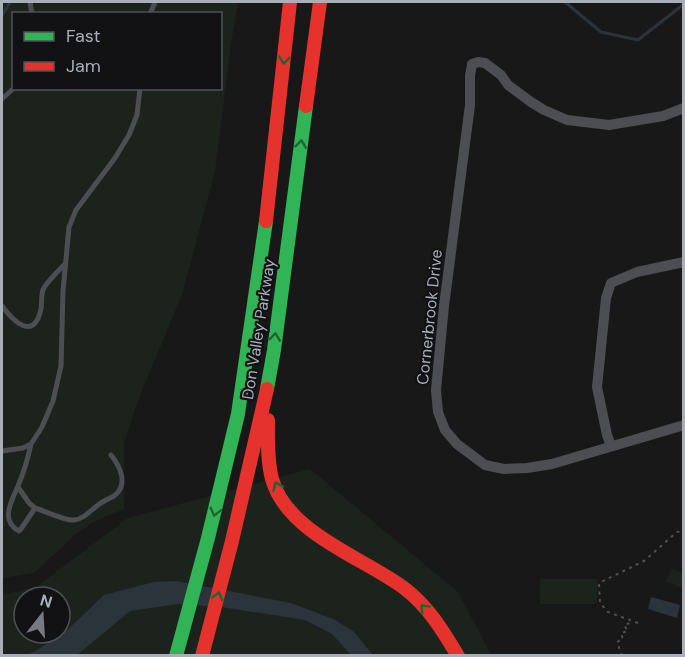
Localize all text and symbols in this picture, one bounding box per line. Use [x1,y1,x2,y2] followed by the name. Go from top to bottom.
[12,12,222,90] legend
[66,24,101,48] text: Fast
[66,54,101,78] text: Jam
[278,55,291,64] one-way arrow
[294,140,306,149] one-way arrow
[412,248,447,386] street label: Cornerbrook Drive
[237,257,280,401] street label: Don Valley Parkway
[269,333,281,342] one-way arrow
[272,481,284,492] one-way arrow
[209,507,222,517] one-way arrow
[12,585,72,645] north arrow
[38,589,55,613] text: N
[211,591,223,602] one-way arrow
[421,604,432,615] one-way arrow

